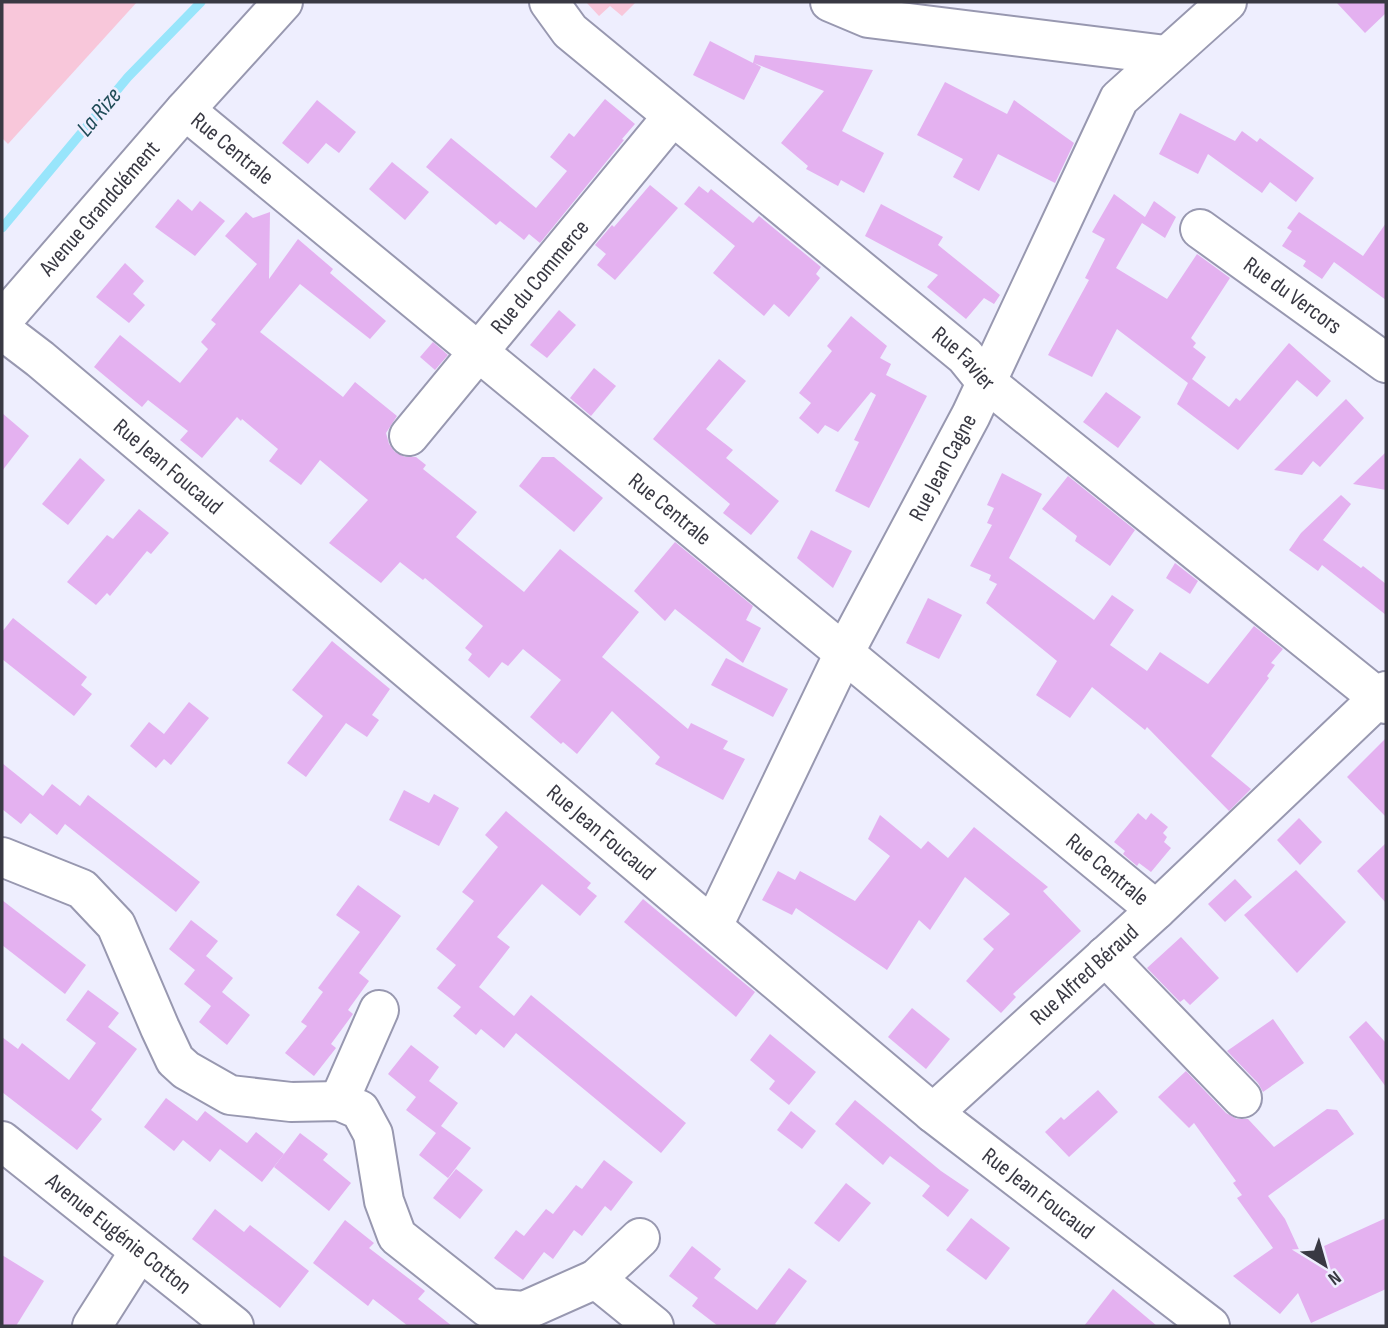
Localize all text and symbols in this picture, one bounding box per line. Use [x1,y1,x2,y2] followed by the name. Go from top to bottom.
[70,82,128,142] water label: La Rize
[185,106,279,191] street label: Rue Centrale
[33,135,166,283] street label: Avenue Grandclément
[485,214,595,340] street label: Rue du Commerce
[1238,251,1347,340] street label: Rue du Vercors
[926,320,1000,397] street label: Rue Favier
[903,409,983,526] street label: Rue Jean Cagne
[107,413,228,521] street label: Rue Jean Foucaud
[623,467,717,552] street label: Rue Centrale
[541,779,661,887] street label: Rue Jean Foucaud
[1060,828,1154,912] street label: Rue Centrale
[1025,919,1145,1031] street label: Rue Alfred Béraud
[976,1142,1100,1246] street label: Rue Jean Foucaud
[39,1167,197,1300] street label: Avenue Eugénie Cotton
[1290,1230,1360,1300] north arrow
[1323,1265,1345,1290] text: N

